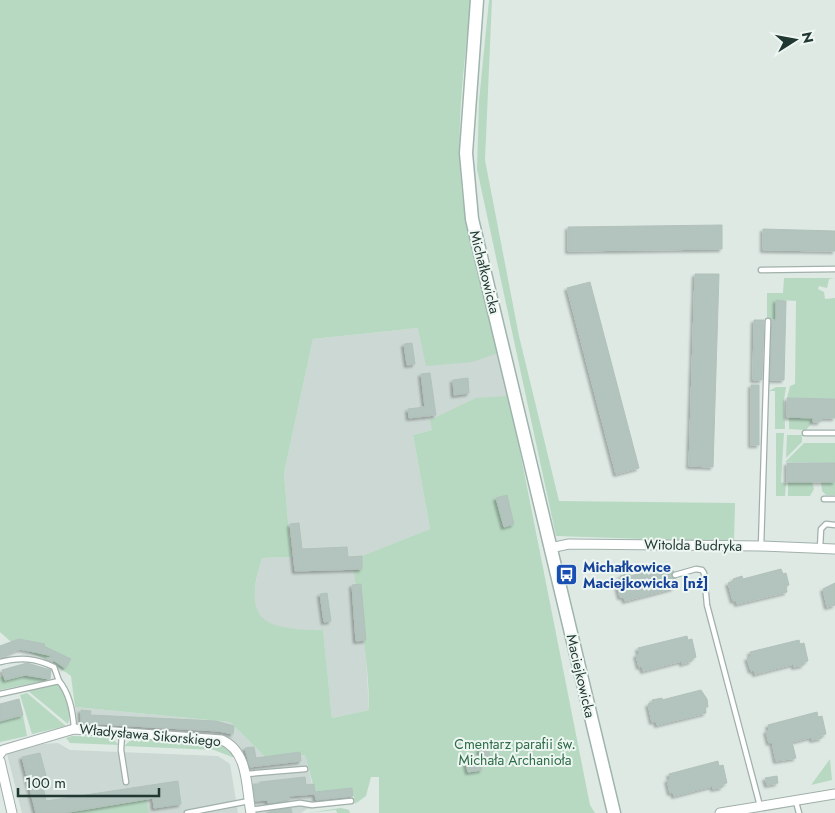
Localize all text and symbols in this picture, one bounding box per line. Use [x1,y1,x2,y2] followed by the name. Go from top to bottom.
[770,15,820,65] north arrow
[797,30,819,45] text: N
[465,228,505,316] street label: Michałkowicka
[644,534,742,556] street label: Witolda Budryka
[583,557,708,593] place label: Michałkowice Maciejkowicka [nż]
[555,563,579,587] bus stop icon: Michałkowice Maciejkowicka [nż]
[562,632,600,720] street label: Maciejkowicka
[78,719,222,751] street label: Władysława Sikorskiego
[454,734,576,770] park label: Cmentarz parafii św. Michała Archanioła
[18,766,159,798] scale bar
[25,772,66,794] text: 100 m

